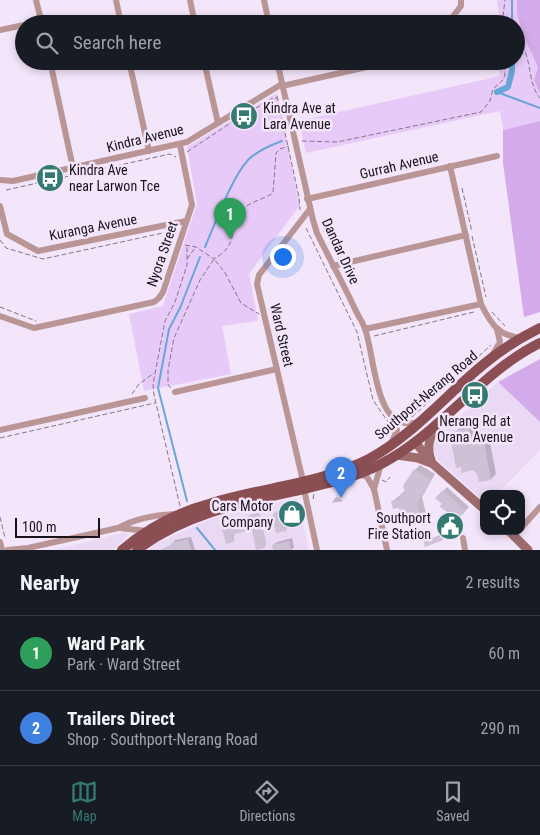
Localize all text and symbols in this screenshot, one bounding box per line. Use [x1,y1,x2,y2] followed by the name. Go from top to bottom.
[15,15,525,70] search box
[33,29,61,57] icon: search
[73,31,161,54] text: Search here
[263,100,336,132] place label: Kindra Ave at Lara Avenue
[229,101,259,131] bus stop icon: Kindra Ave at Lara Avenue
[105,121,186,155] street label: Kindra Avenue
[358,148,440,182] street label: Gurrah Avenue
[69,162,160,194] place label: Kindra Ave near Larwon Tce
[35,163,65,193] bus stop icon: Kindra Ave near Larwon Tce
[214,198,246,239] pin: 1
[48,211,139,243] street label: Kuranga Avenue
[319,216,363,287] street label: Dandar Drive
[143,219,181,289] street label: Nyora Street
[270,244,296,270] your location
[267,302,297,368] street label: Ward Street
[371,347,481,443] street label: Southport-Nerang Road
[460,380,490,410] bus stop icon: Nerang Rd at Orana Avenue
[437,413,513,445] place label: Nerang Rd at Orana Avenue
[325,457,357,498] pin: 2
[480,490,525,535] map controls
[480,490,525,535] button: locate
[212,498,273,530] place label: Cars Motor Company
[277,499,307,529] shop icon: Cars Motor Company
[368,510,431,542] place label: Southport Fire Station
[435,511,465,541] public building icon: Southport Fire Station
[15,515,100,538] scale bar
[22,519,57,535] text: 100 m
[20,571,79,595] text: Nearby
[465,573,520,592] text: 2 results
[67,632,145,655] text: Ward Park
[32,644,40,663] text: 1
[488,644,520,663] text: 60 m
[67,655,180,674] text: Park · Ward Street
[67,707,175,730] text: Trailers Direct
[32,719,40,738] text: 2
[481,719,520,738] text: 290 m
[67,730,258,749] text: Shop · Southport-Nerang Road
[70,778,98,824] tab: Map
[239,778,295,824] tab: Directions
[436,778,470,824] tab: Saved

